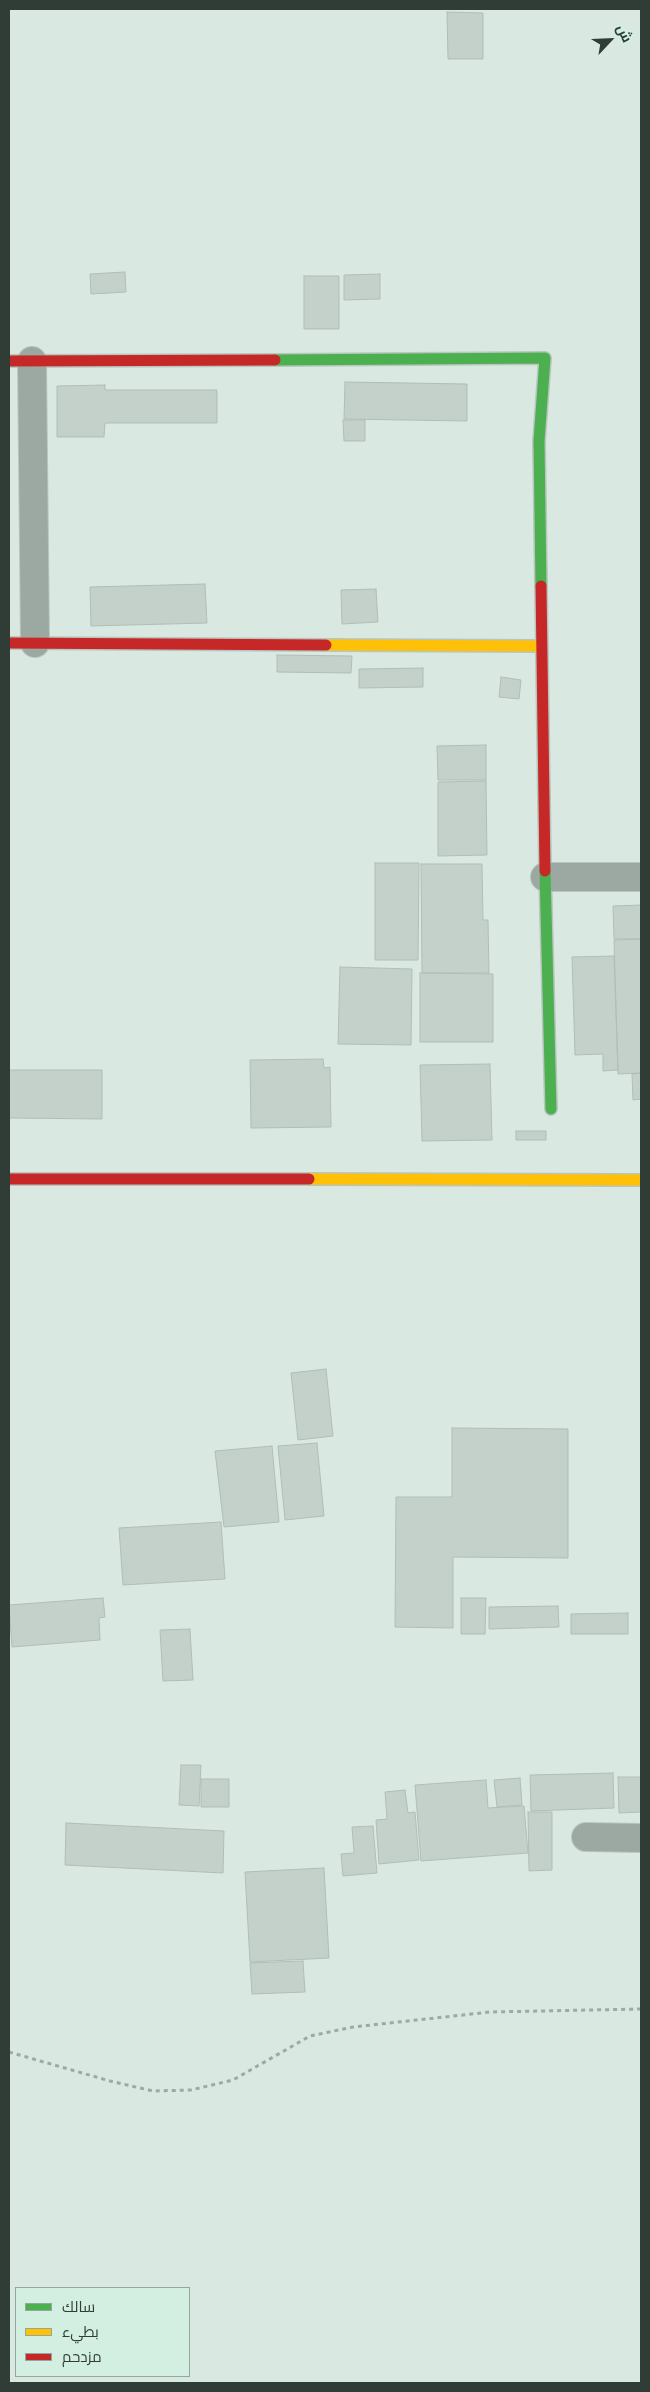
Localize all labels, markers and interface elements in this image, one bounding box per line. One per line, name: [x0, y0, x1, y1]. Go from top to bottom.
north arrow: [585, 15, 635, 65]
text: ش: [612, 21, 636, 46]
legend: [15, 2287, 190, 2377]
text: سالك: [62, 2297, 95, 2317]
text: بطيء: [62, 2322, 99, 2342]
text: مزدحم: [62, 2347, 102, 2367]

